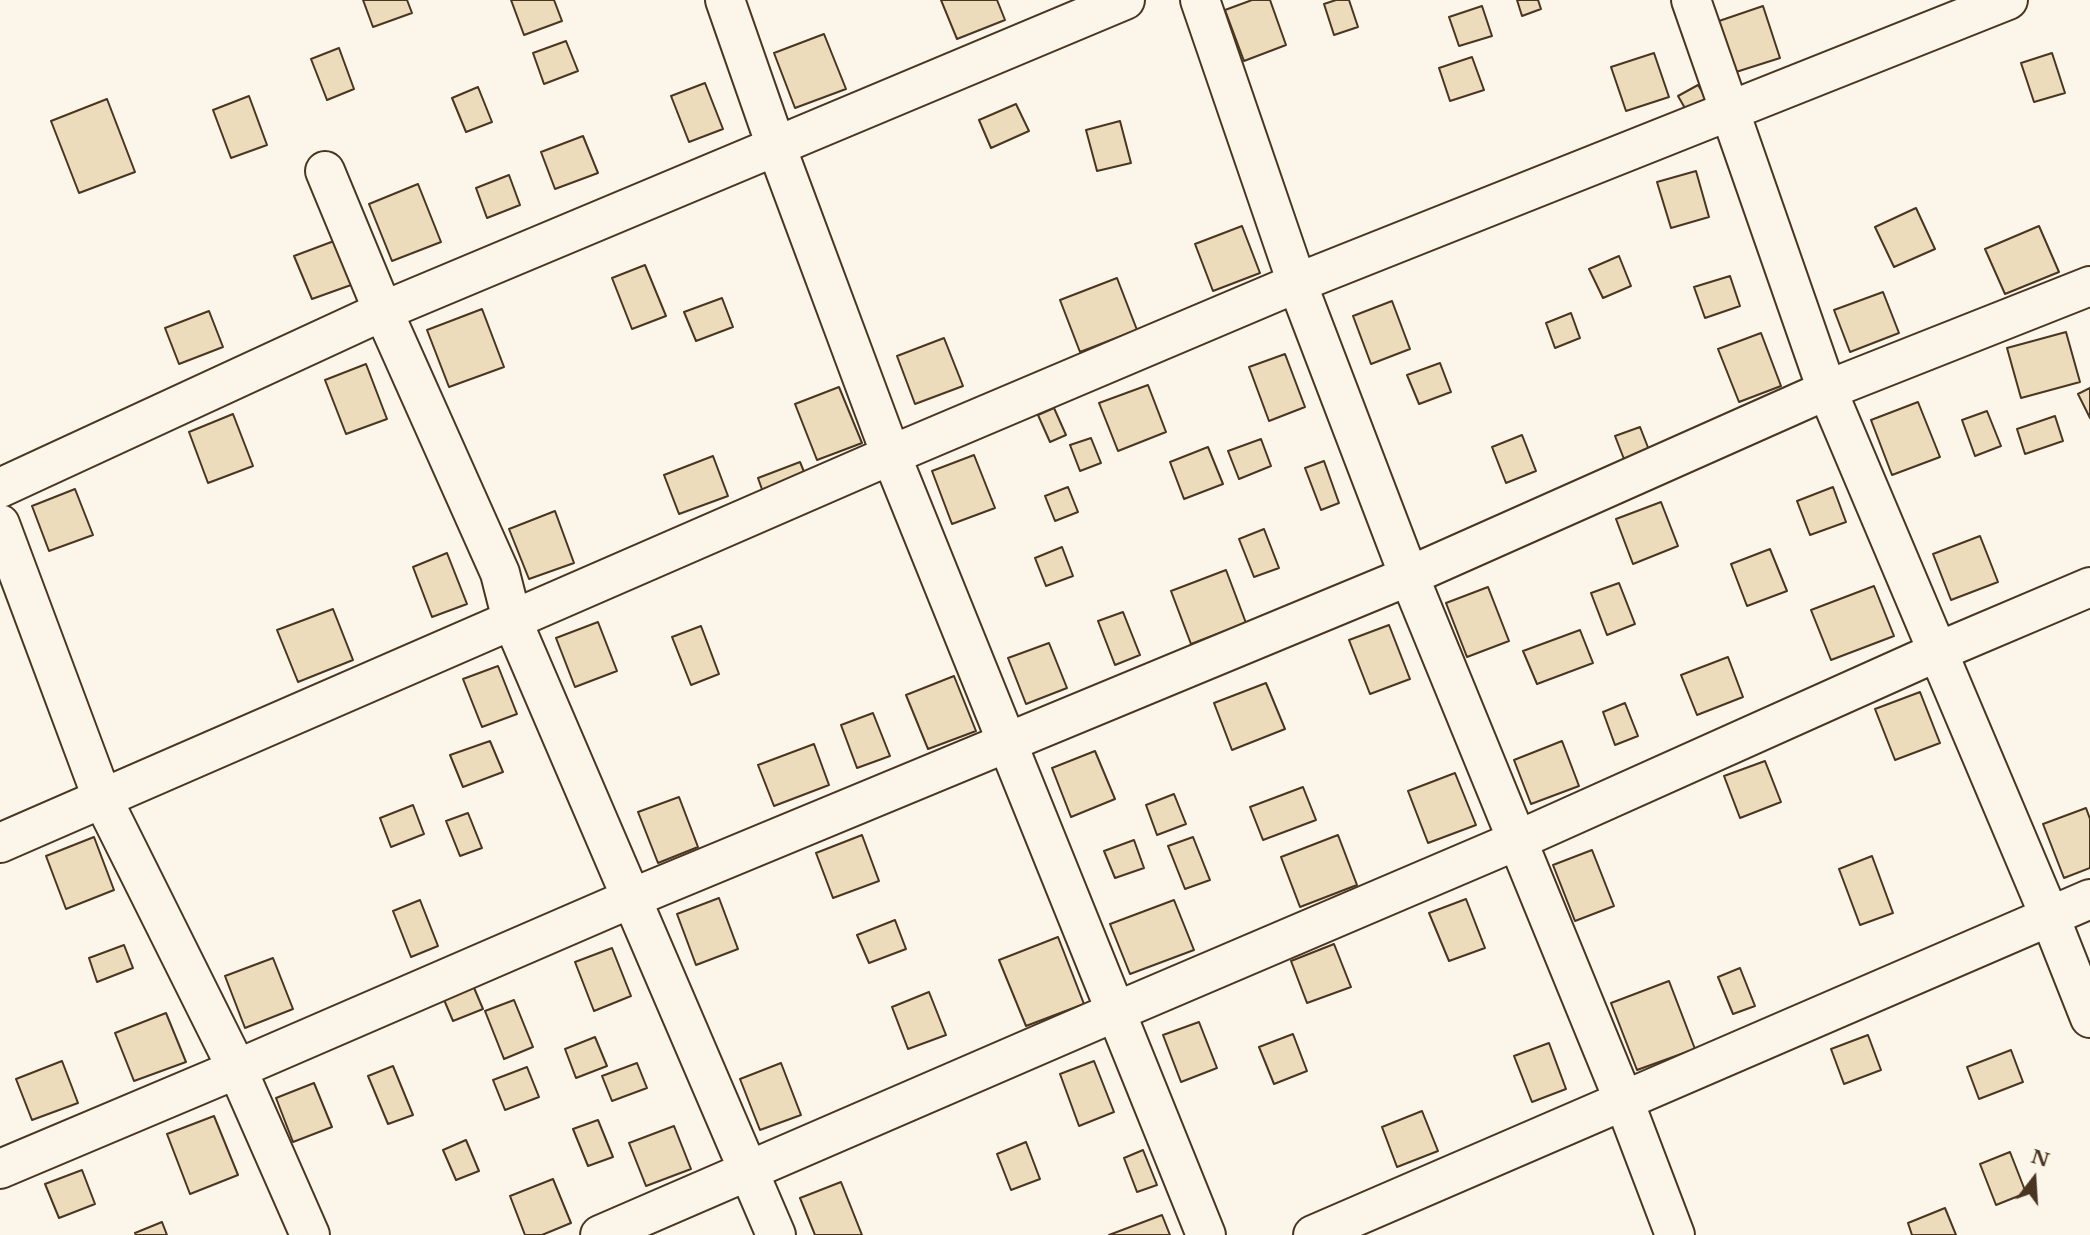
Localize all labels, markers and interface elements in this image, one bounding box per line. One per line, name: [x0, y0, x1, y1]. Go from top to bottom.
north arrow: [1999, 1144, 2069, 1214]
text: N: [2028, 1145, 2052, 1172]

